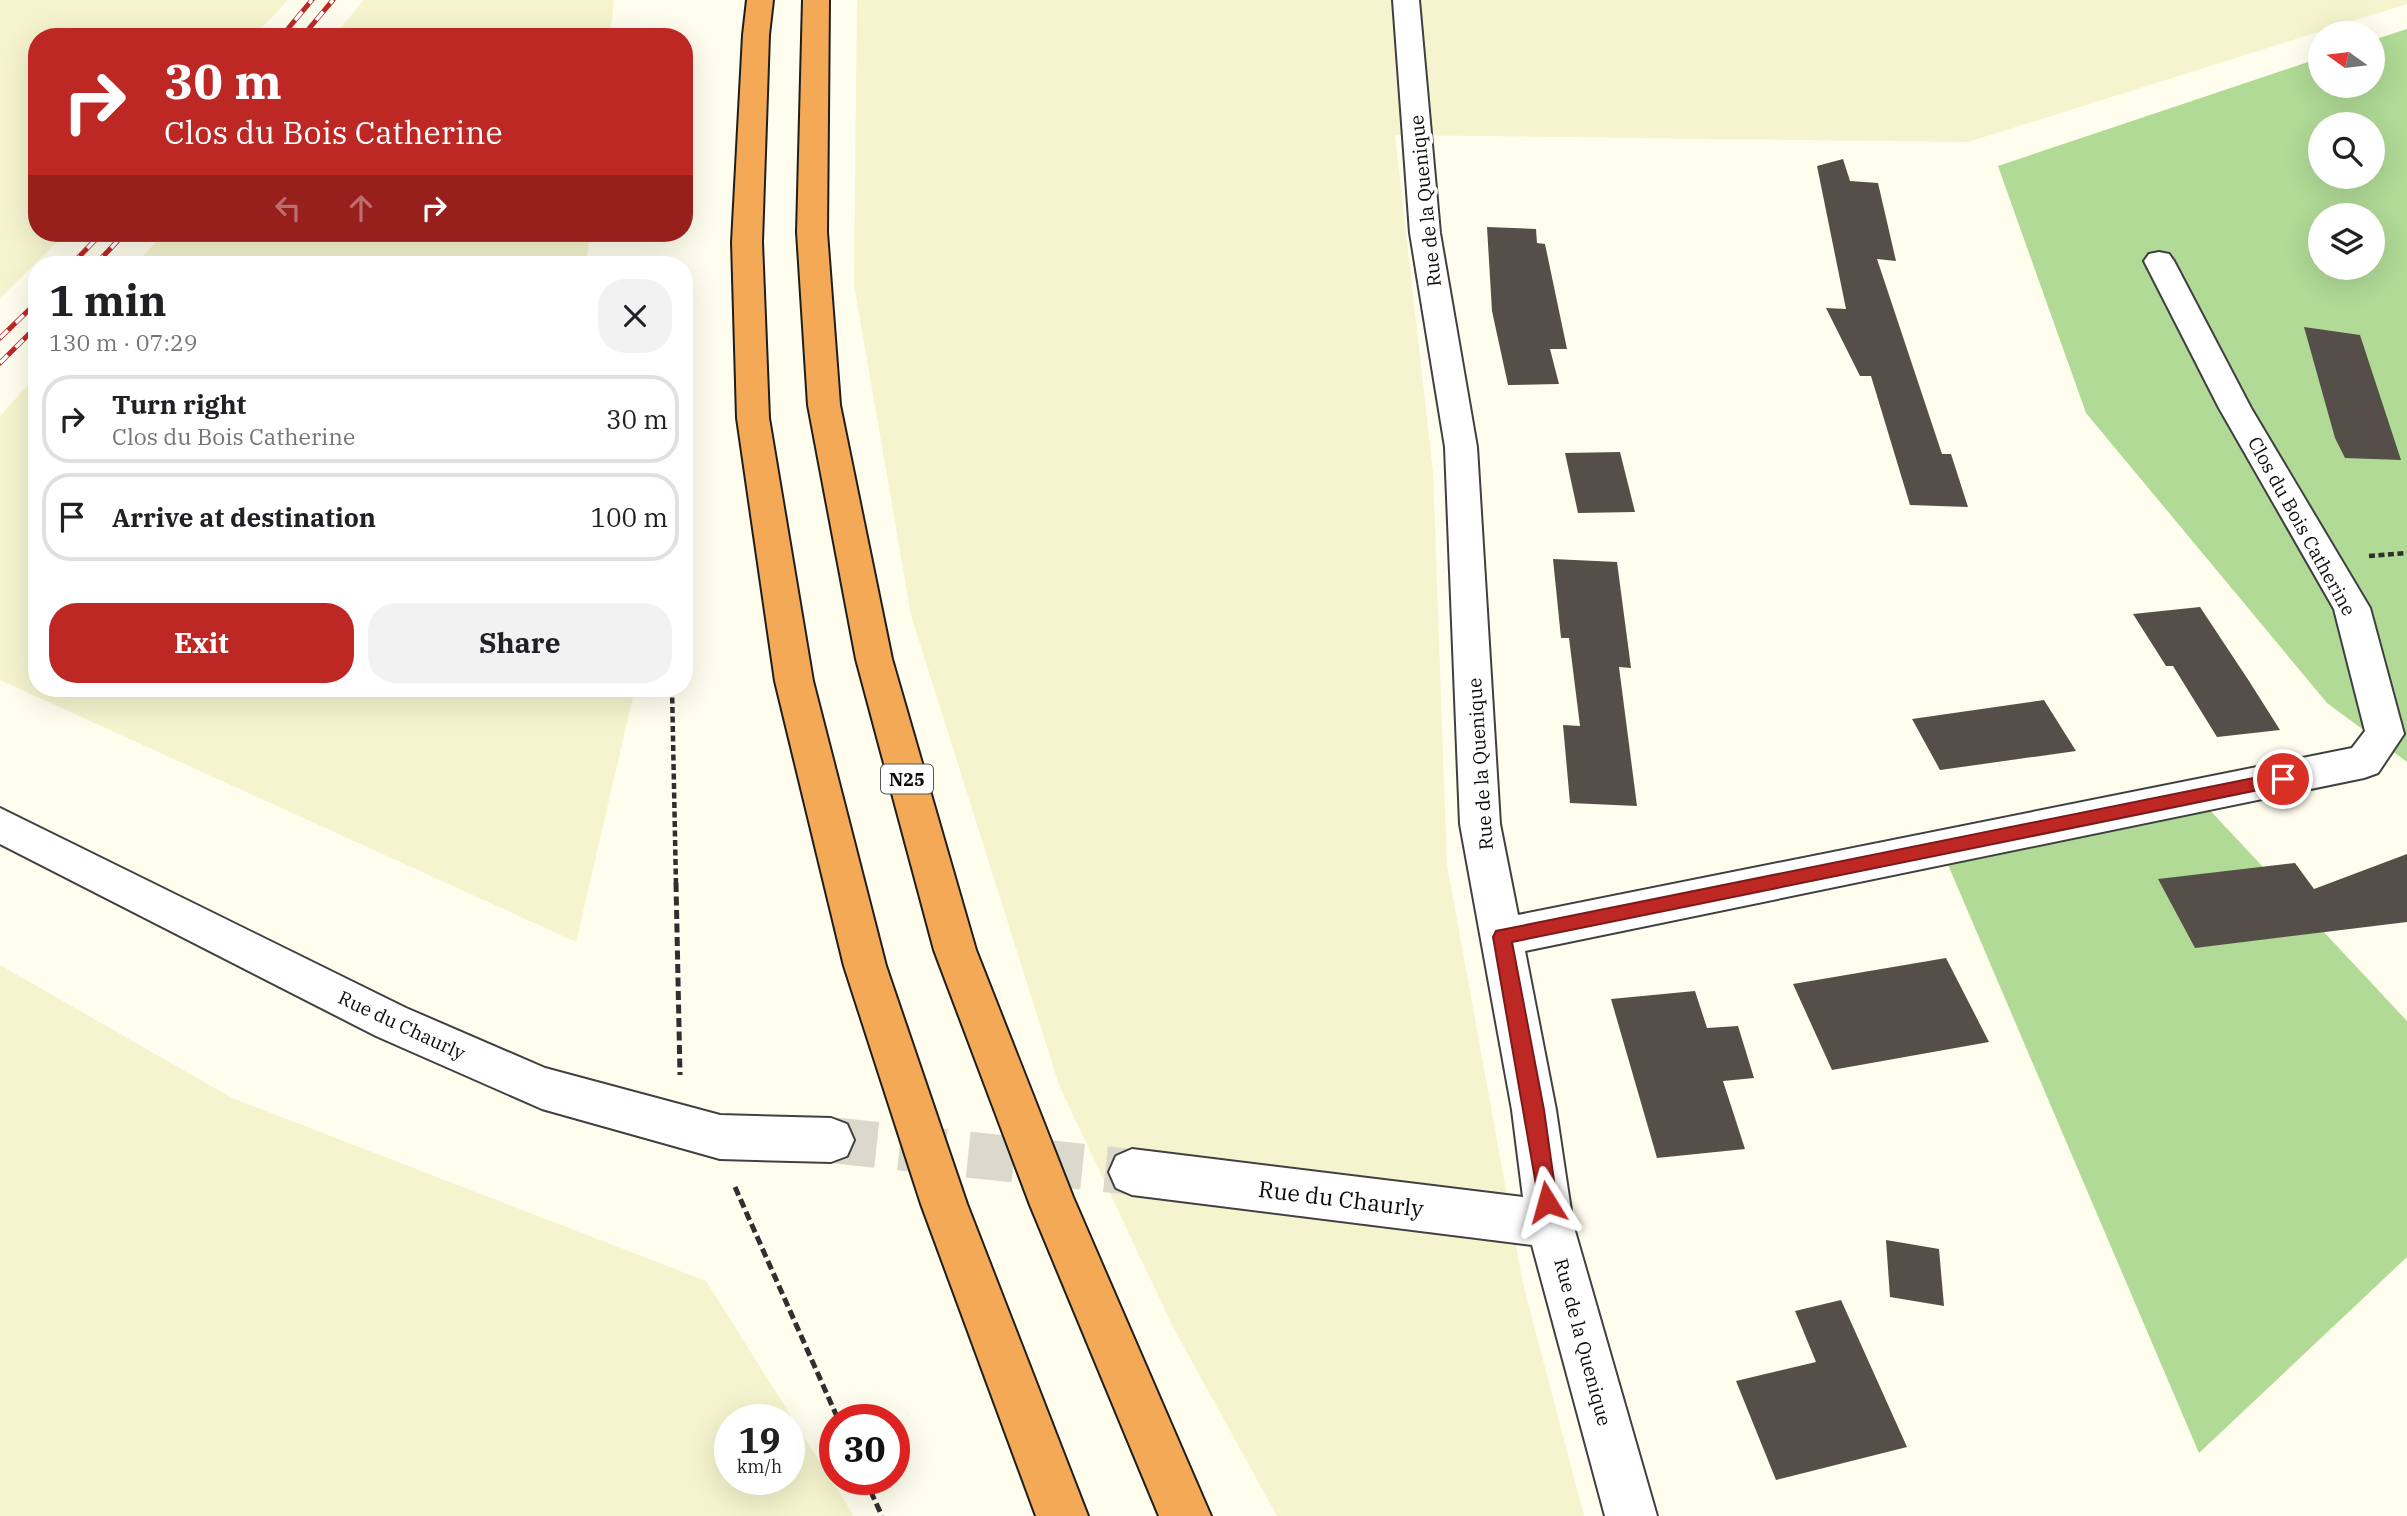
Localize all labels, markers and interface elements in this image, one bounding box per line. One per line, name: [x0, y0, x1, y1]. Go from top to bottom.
north arrow: [2308, 21, 2385, 98]
map controls: [2308, 21, 2385, 280]
text: 30 m: [164, 49, 282, 112]
icon: right: [49, 56, 140, 147]
text: Clos du Bois Catherine: [164, 111, 503, 153]
button: search: [2308, 112, 2385, 189]
street label: Rue de la Quenique: [1404, 114, 1446, 288]
icon: left: [269, 189, 307, 227]
icon: ahead: [342, 189, 380, 227]
icon: right: [415, 189, 453, 227]
button: layers: [2308, 203, 2385, 280]
text: 1 min: [49, 273, 167, 328]
button: close: [598, 279, 672, 353]
text: 130 m · 07:29: [49, 327, 198, 357]
text: Turn right: [112, 387, 246, 421]
icon: right: [53, 400, 91, 438]
text: 30 m: [606, 402, 668, 436]
text: Clos du Bois Catherine: [112, 421, 355, 451]
street label: Clos du Bois Catherine: [2243, 432, 2361, 620]
icon: arrive: [53, 498, 91, 536]
text: Arrive at destination: [112, 500, 376, 534]
text: 100 m: [590, 500, 668, 534]
button: Exit: [49, 603, 354, 683]
button: Share: [368, 603, 672, 683]
street label: Rue de la Quenique: [1462, 677, 1498, 851]
pin: [2253, 749, 2313, 809]
icon: arrive: [2264, 760, 2302, 798]
road number: N25: [881, 764, 933, 794]
street label: Rue du Chaurly: [335, 985, 470, 1065]
position arrow: [1510, 1165, 1584, 1239]
street label: Rue du Chaurly: [1257, 1173, 1426, 1223]
street label: Rue de la Quenique: [1549, 1256, 1617, 1428]
speed limit sign: 30: [819, 1404, 910, 1495]
text: 19: [738, 1417, 781, 1463]
text: km/h: [737, 1455, 782, 1478]

